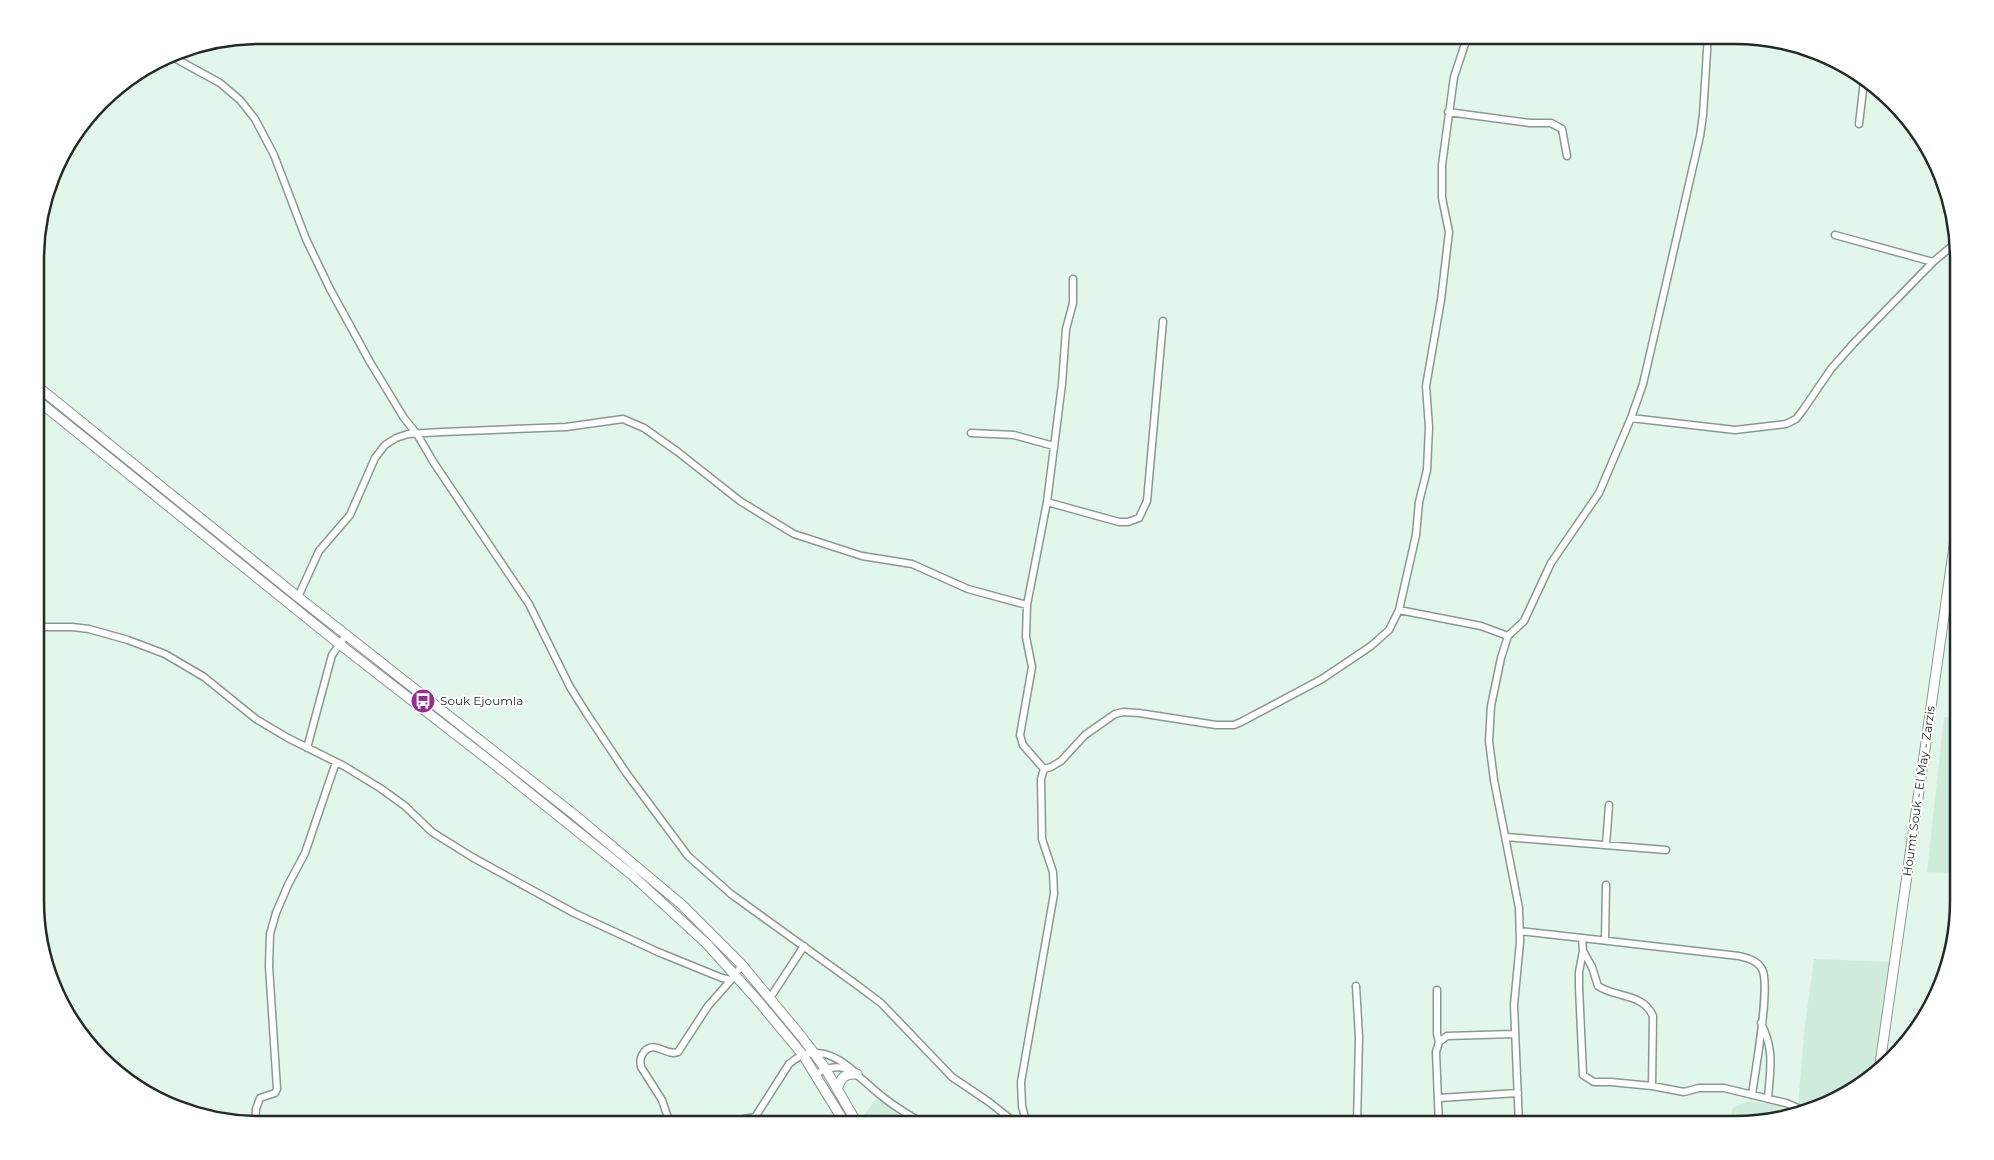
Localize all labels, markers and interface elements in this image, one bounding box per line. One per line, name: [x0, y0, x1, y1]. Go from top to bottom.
bus stop icon: Souk Ejoumla: [410, 688, 436, 714]
place label: Souk Ejoumla: [440, 693, 523, 708]
street label: Houmt Souk - El May - Zarzis: [1899, 705, 1938, 877]

